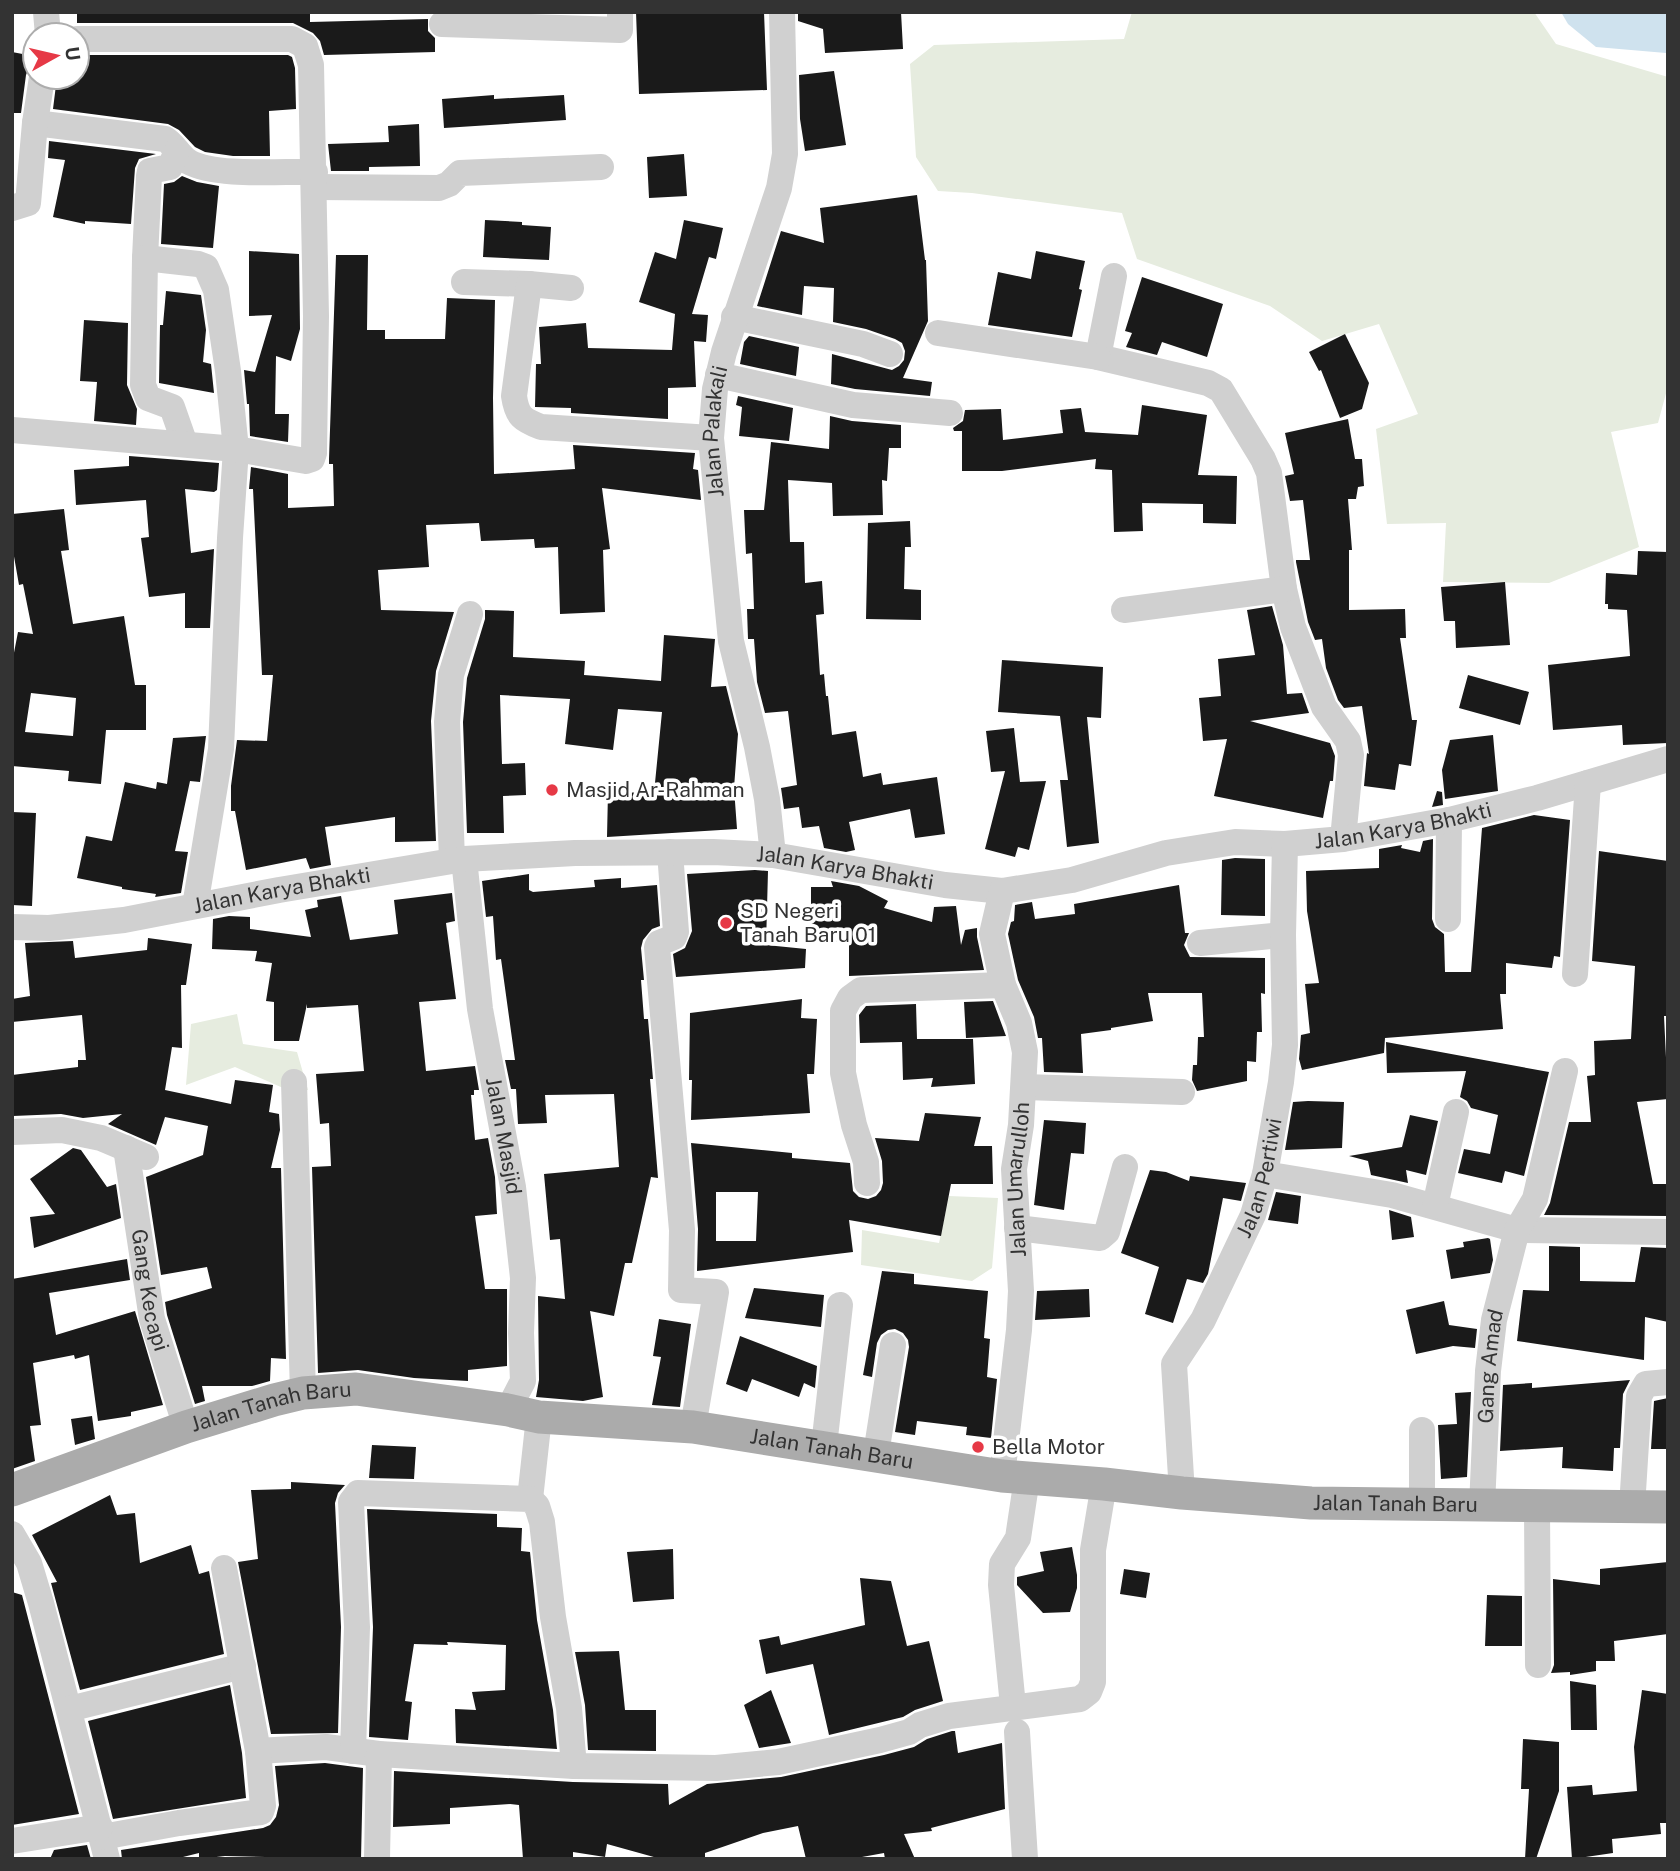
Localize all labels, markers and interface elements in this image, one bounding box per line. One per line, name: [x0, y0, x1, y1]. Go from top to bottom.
north arrow: [21, 21, 91, 91]
text: U: [61, 45, 85, 62]
street label: Jalan Palakali: [698, 363, 732, 498]
place label: Masjid Ar-Rahman: [566, 777, 745, 802]
marker: Masjid Ar-Rahman: [544, 782, 560, 798]
street label: Jalan Karya Bhakti: [1313, 797, 1494, 853]
street label: Jalan Karya Bhakti: [755, 841, 935, 895]
street label: Jalan Karya Bhakti: [191, 862, 372, 918]
place label: SD Negeri Tanah Baru 01: [740, 898, 876, 947]
marker: SD Negeri Tanah Baru 01: [718, 915, 734, 931]
street label: Jalan Masjid: [481, 1075, 527, 1196]
street label: Jalan Umarulloh: [1001, 1101, 1034, 1258]
street label: Jalan Pertiwi: [1231, 1116, 1287, 1242]
street label: Gang Kecapi: [126, 1227, 174, 1354]
street label: Gang Amad: [1473, 1306, 1508, 1424]
street label: Jalan Tanah Baru: [187, 1376, 352, 1437]
street label: Jalan Tanah Baru: [748, 1423, 915, 1474]
place label: Bella Motor: [992, 1434, 1105, 1459]
marker: Bella Motor: [970, 1439, 986, 1455]
street label: Jalan Tanah Baru: [1313, 1490, 1478, 1517]

